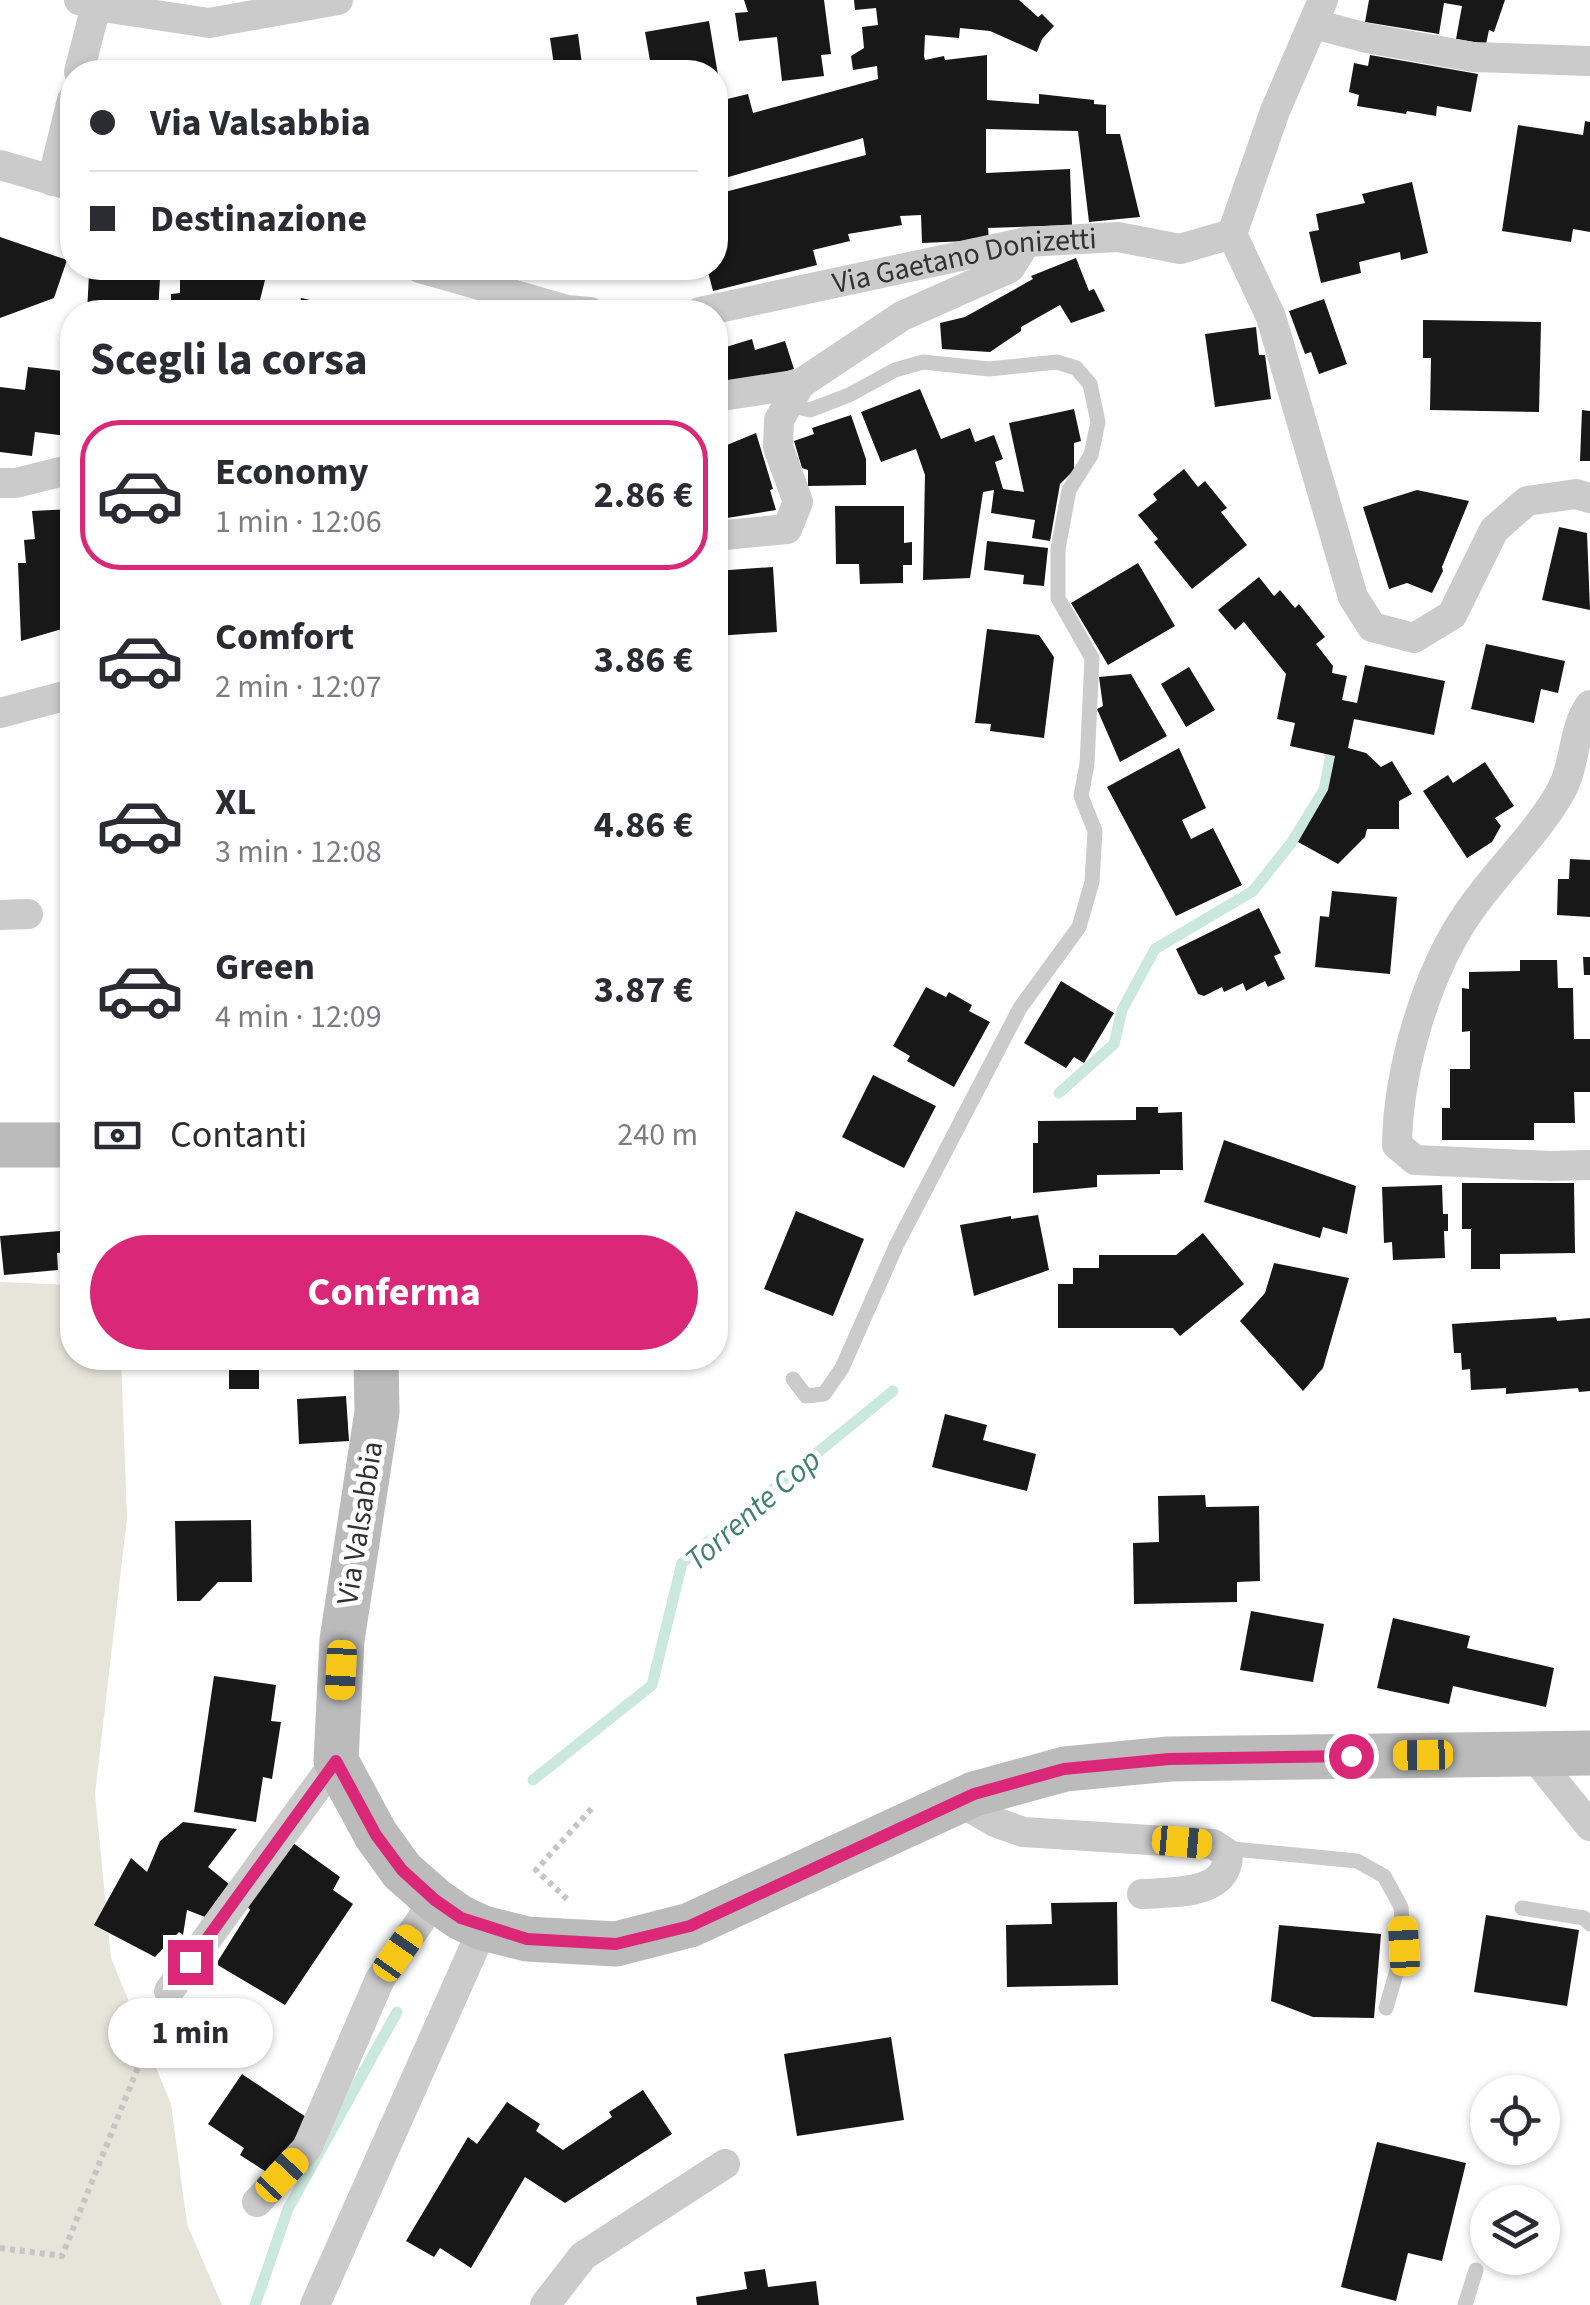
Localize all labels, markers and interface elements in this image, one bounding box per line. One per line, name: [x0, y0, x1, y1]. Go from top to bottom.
text: Via Valsabbia: [150, 96, 371, 150]
text: Destinazione: [150, 192, 367, 246]
street label: Via Gaetano Donizetti: [828, 217, 1098, 304]
text: Scegli la corsa: [90, 328, 368, 392]
text: Economy: [215, 445, 368, 499]
icon: car: [95, 450, 185, 540]
text: 2.86 €: [594, 468, 693, 522]
text: 1 min · 12:06: [215, 499, 382, 545]
text: Comfort: [215, 610, 354, 664]
icon: car: [95, 615, 185, 705]
text: 3.86 €: [594, 633, 693, 687]
text: 2 min · 12:07: [215, 664, 382, 710]
text: XL: [215, 775, 256, 829]
icon: car: [95, 780, 185, 870]
text: 4.86 €: [594, 798, 693, 852]
text: 3 min · 12:08: [215, 829, 382, 875]
text: Green: [215, 940, 315, 994]
icon: car: [95, 945, 185, 1035]
text: 3.87 €: [594, 963, 693, 1017]
text: 4 min · 12:09: [215, 994, 382, 1040]
icon: cash: [90, 1108, 145, 1163]
text: Contanti: [170, 1108, 307, 1162]
text: 240 m: [617, 1112, 698, 1158]
button: Conferma: [90, 1235, 698, 1350]
street label: Via Valsabbia: [326, 1438, 394, 1608]
water label: Torrente Cop: [675, 1438, 831, 1582]
car: [324, 1639, 358, 1701]
route start: [1329, 1734, 1374, 1779]
car: [1393, 1739, 1453, 1771]
car: [1151, 1824, 1213, 1860]
car: [1387, 1915, 1421, 1977]
car: [369, 1920, 427, 1986]
route end: [168, 1940, 213, 1985]
callout: 1 min: [108, 1997, 272, 2067]
text: 1 min: [152, 2010, 229, 2056]
map controls: [1470, 2075, 1560, 2275]
button: locate: [1470, 2075, 1560, 2165]
car: [251, 2143, 313, 2207]
button: layers: [1470, 2185, 1560, 2275]

